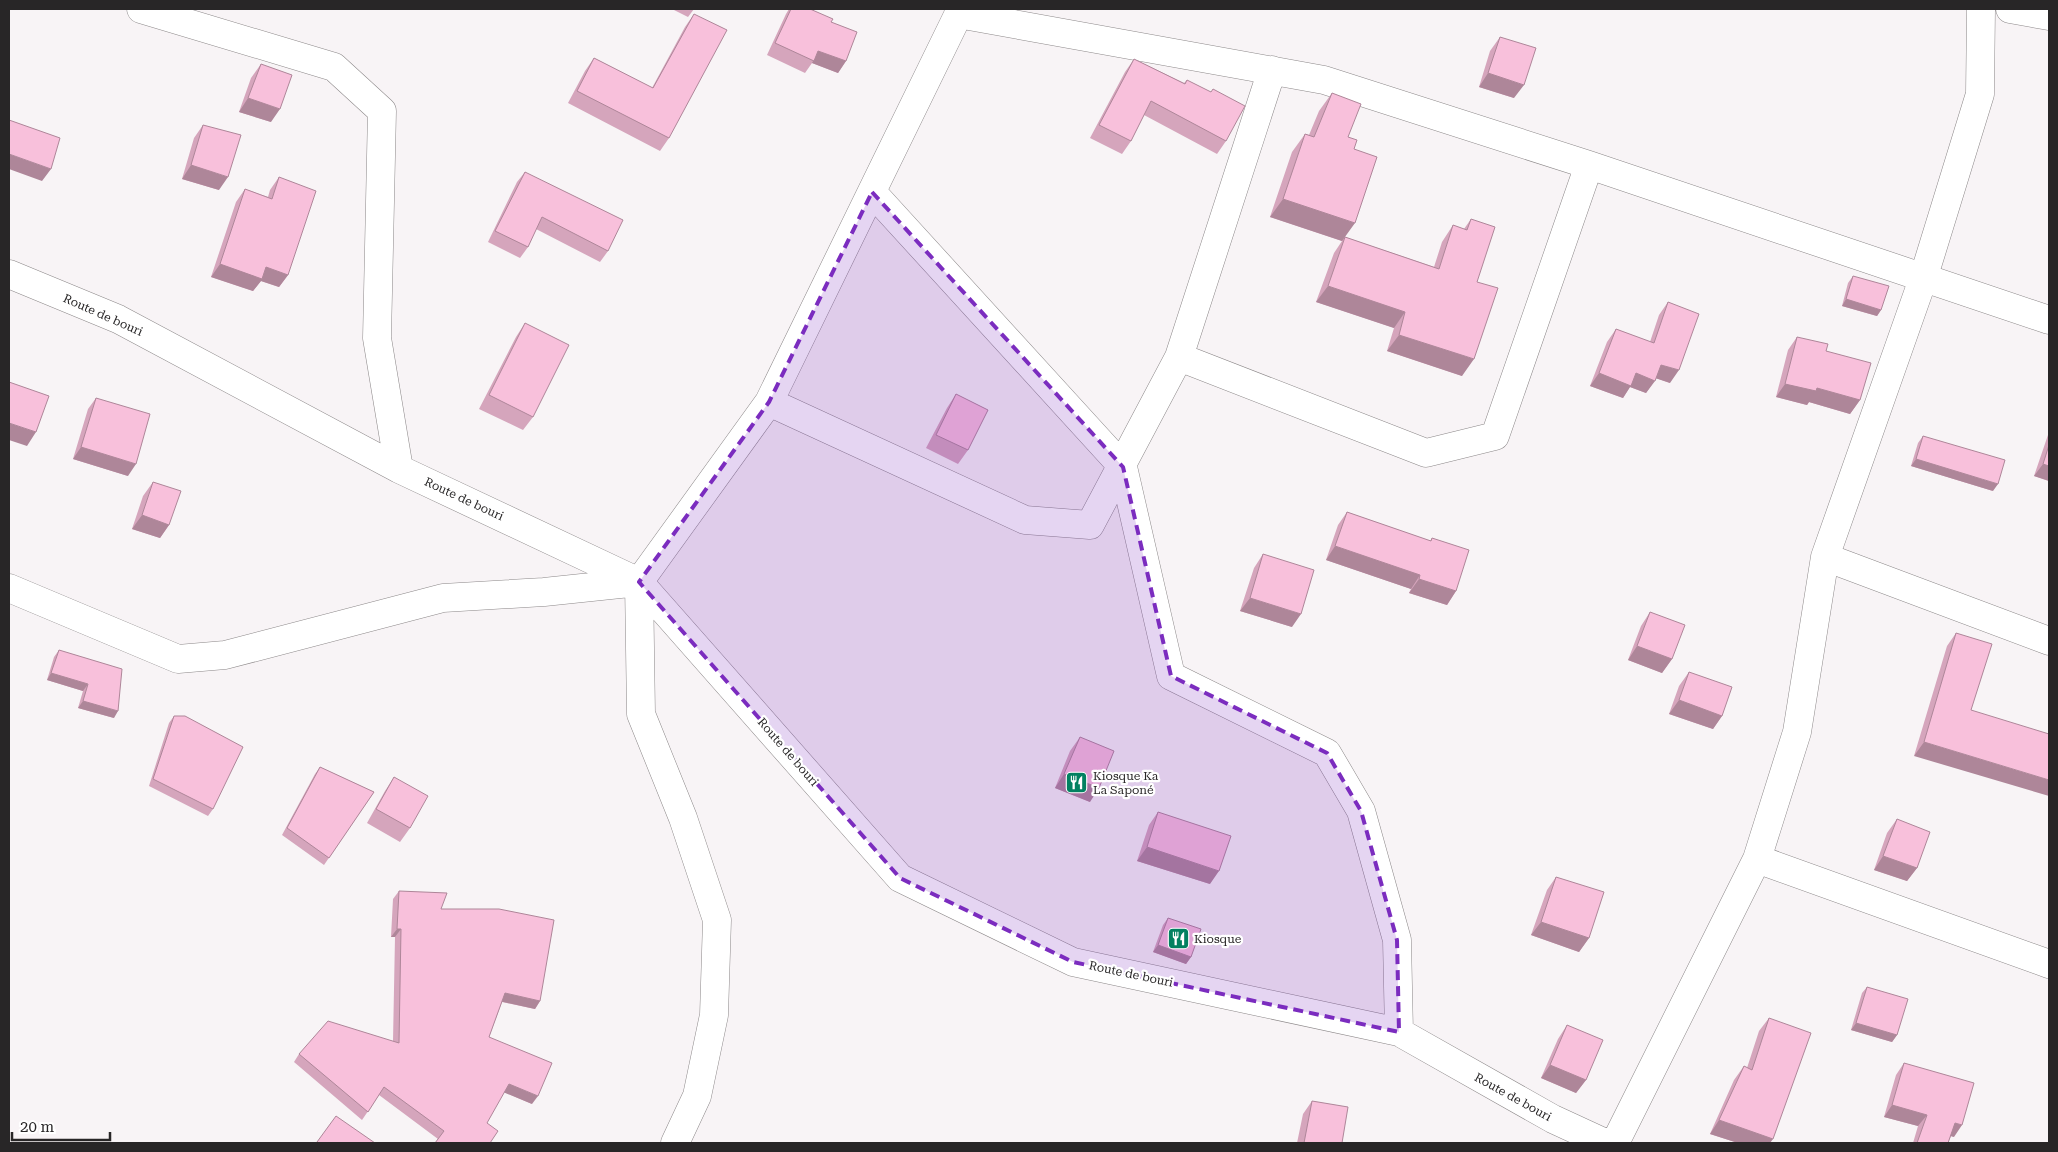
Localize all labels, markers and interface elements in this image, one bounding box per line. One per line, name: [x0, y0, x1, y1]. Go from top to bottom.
street label: Route de bouri: [61, 291, 145, 339]
street label: Route de bouri: [422, 475, 506, 524]
street label: Route de bouri: [755, 715, 821, 789]
place label: Kiosque Ka La Saponé: [1093, 769, 1159, 797]
restaurant icon: Kiosque Ka La Saponé: [1065, 771, 1089, 795]
restaurant icon: Kiosque: [1166, 927, 1190, 951]
place label: Kiosque: [1194, 932, 1242, 946]
street label: Route de bouri: [1088, 958, 1175, 990]
street label: Route de bouri: [1472, 1070, 1554, 1124]
scale bar: [12, 1110, 110, 1142]
text: 20 m: [20, 1118, 55, 1136]

